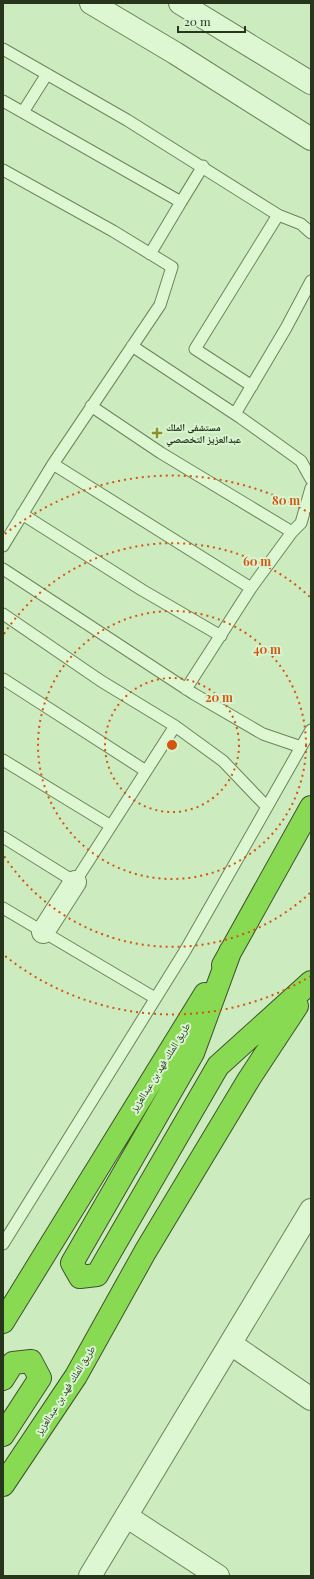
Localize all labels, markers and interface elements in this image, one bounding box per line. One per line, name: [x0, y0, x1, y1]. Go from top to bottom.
scale bar: [178, 8, 245, 34]
text: 20 m: [184, 13, 211, 29]
place label: مستشفى الملك عبدالعزيز التخصصي: [166, 420, 241, 447]
marker: مستشفى الملك عبدالعزيز التخصصي: [151, 427, 163, 439]
text: 80 m: [272, 492, 300, 508]
text: 60 m: [243, 553, 271, 569]
text: 40 m: [253, 641, 281, 657]
text: 20 m: [205, 689, 233, 705]
centre of rings: [165, 738, 179, 752]
street label: طريق الملك فهد بن عبدالعزيز: [126, 1019, 193, 1115]
street label: طريق الملك فهد بن عبدالعزيز: [31, 1342, 98, 1438]

